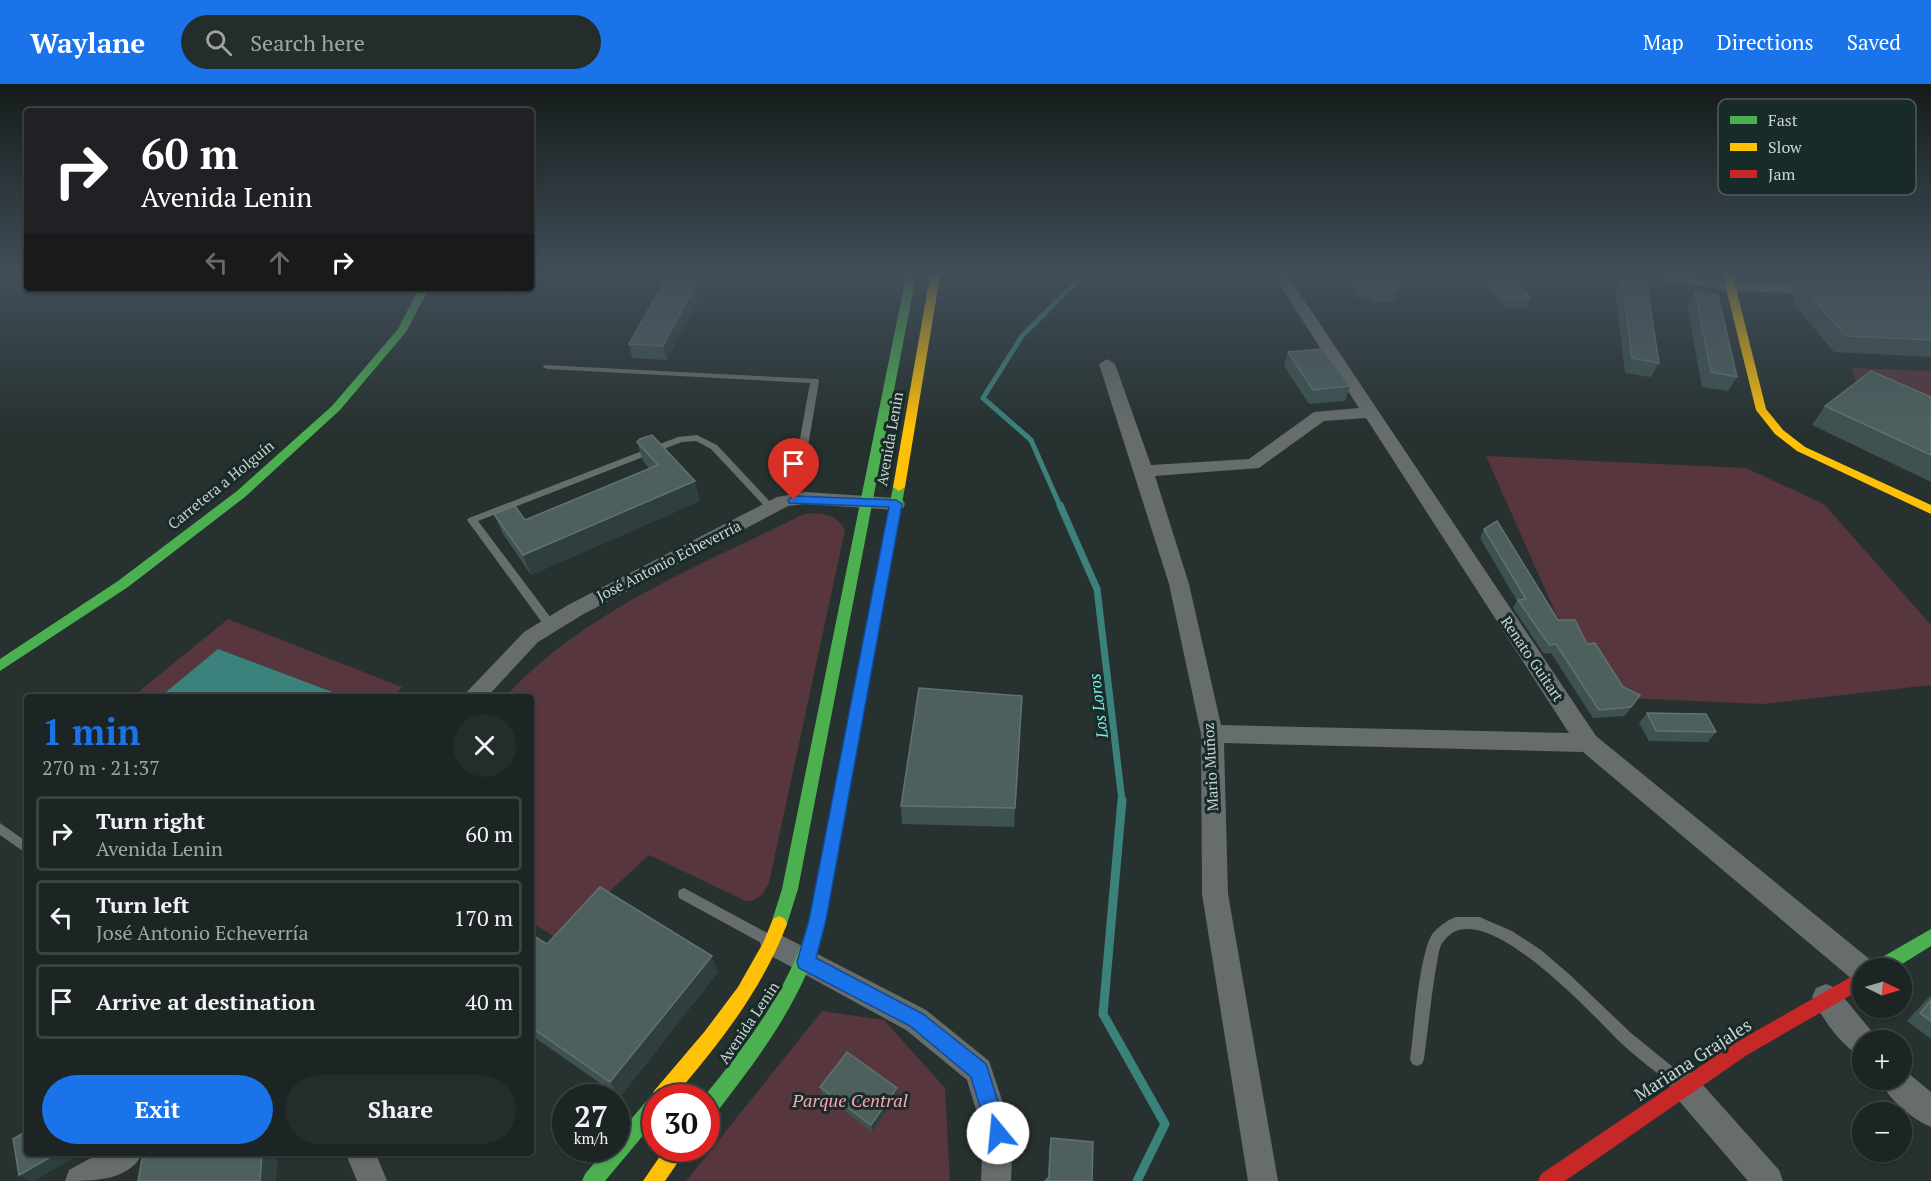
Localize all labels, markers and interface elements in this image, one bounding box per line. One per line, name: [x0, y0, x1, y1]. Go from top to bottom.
search box: [181, 15, 601, 69]
text: Waylane: [30, 24, 145, 61]
icon: search: [202, 26, 235, 59]
text: Search here: [250, 28, 365, 57]
text: Map: [1643, 28, 1684, 56]
text: Directions: [1717, 28, 1814, 56]
text: Saved: [1847, 28, 1901, 56]
legend: [1718, 99, 1916, 195]
text: Fast: [1768, 109, 1798, 131]
text: 60 m: [141, 125, 239, 181]
icon: right: [42, 132, 120, 210]
text: Slow: [1768, 136, 1802, 158]
text: Jam: [1768, 163, 1796, 185]
text: Avenida Lenin: [141, 179, 312, 215]
icon: left: [200, 246, 233, 279]
icon: ahead: [263, 246, 296, 279]
icon: right: [326, 246, 359, 279]
street label: Avenida Lenin: [871, 390, 907, 487]
street label: Carretera a Holguín: [163, 435, 278, 533]
pin: [768, 438, 819, 500]
icon: arrive: [777, 447, 810, 480]
street label: José Antonio Echeverría: [593, 515, 745, 605]
street label: Renato Guitart: [1497, 612, 1569, 705]
water label: Los Loros: [1083, 672, 1113, 741]
text: 1 min: [42, 708, 140, 755]
button: close: [453, 714, 516, 777]
street label: Mario Muñoz: [1198, 722, 1222, 812]
text: 270 m · 21:37: [42, 754, 160, 781]
text: Turn right: [96, 806, 205, 835]
icon: right: [45, 817, 78, 850]
text: 60 m: [465, 819, 513, 848]
text: Avenida Lenin: [96, 835, 223, 862]
text: Turn left: [96, 890, 189, 919]
icon: left: [45, 901, 78, 934]
text: 170 m: [453, 903, 513, 932]
text: José Antonio Echeverría: [96, 919, 309, 946]
north arrow: [1852, 958, 1912, 1018]
map controls: [1852, 958, 1912, 1162]
street label: Avenida Lenin: [713, 977, 783, 1067]
icon: arrive: [45, 985, 78, 1018]
text: Arrive at destination: [96, 987, 315, 1016]
text: 40 m: [465, 987, 513, 1016]
street label: Mariana Grajales: [1629, 1012, 1756, 1106]
button: +: [1852, 1030, 1912, 1090]
button: Exit: [42, 1075, 273, 1144]
button: Share: [285, 1075, 516, 1144]
speed limit sign: 30: [642, 1084, 720, 1162]
park label: Parque Central: [791, 1088, 908, 1112]
text: 27: [574, 1096, 608, 1136]
position arrow: [966, 1101, 1030, 1165]
button: −: [1852, 1102, 1912, 1162]
text: km/h: [574, 1128, 608, 1148]

